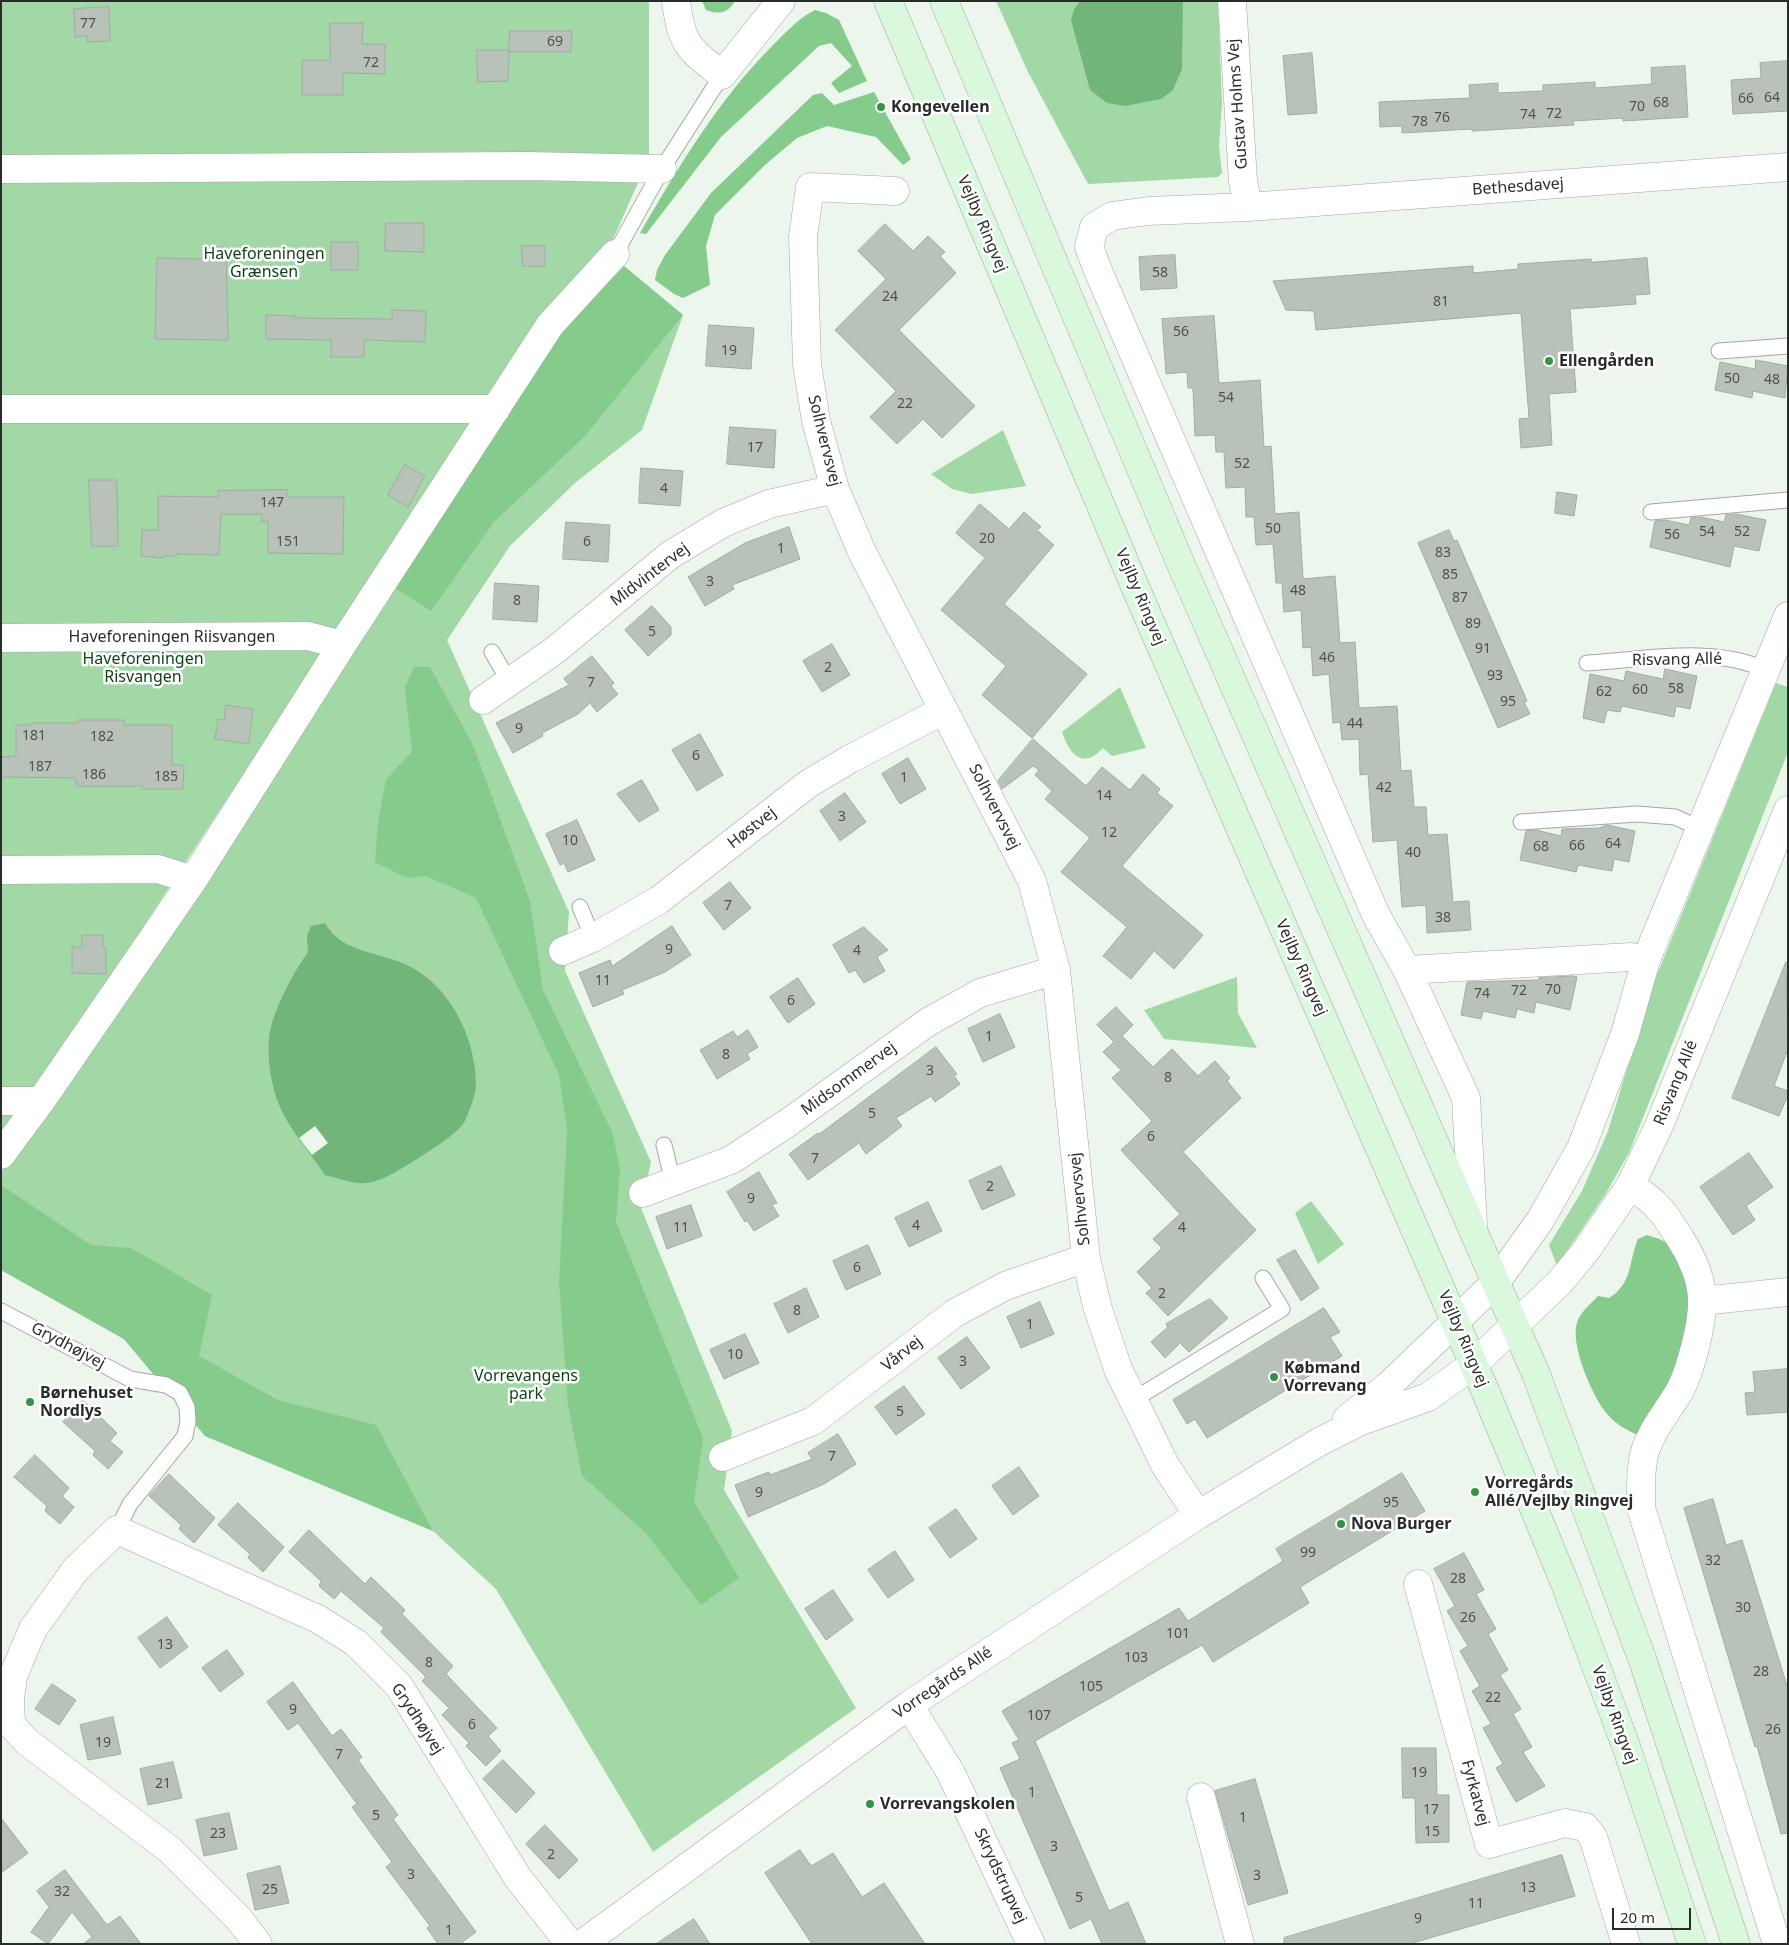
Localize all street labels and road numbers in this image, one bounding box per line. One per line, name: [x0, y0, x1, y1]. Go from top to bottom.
street label: Gustav Holms Vej: [1224, 38, 1252, 170]
street label: Vejlby Ringvej: [953, 173, 1011, 275]
street label: Bethesdavej: [1472, 174, 1564, 200]
street label: Solhvervsvej: [803, 393, 845, 489]
street label: Midvintervej: [607, 539, 693, 611]
street label: Vejlby Ringvej: [1111, 546, 1169, 648]
street label: Haveforeningen Riisvangen: [69, 627, 275, 647]
street label: Risvang Allé: [1632, 650, 1722, 670]
street label: Solhvervsvej: [964, 761, 1024, 853]
street label: Høstvej: [724, 803, 780, 853]
street label: Vejlby Ringvej: [1271, 917, 1331, 1019]
street label: Midsommervej: [798, 1038, 900, 1120]
street label: Risvang Allé: [1650, 1038, 1702, 1128]
street label: Solhvervsvej: [1066, 1152, 1094, 1246]
street label: Vejlby Ringvej: [1434, 1288, 1492, 1390]
street label: Grydhøjvej: [28, 1318, 108, 1374]
street label: Vårvej: [878, 1332, 926, 1376]
street label: Vorregårds Allé: [890, 1643, 996, 1723]
street label: Vejlby Ringvej: [1587, 1663, 1641, 1767]
street label: Grydhøjvej: [387, 1680, 447, 1758]
street label: Fyrkatvej: [1457, 1758, 1493, 1828]
street label: Skrydstrupvej: [970, 1825, 1030, 1927]

